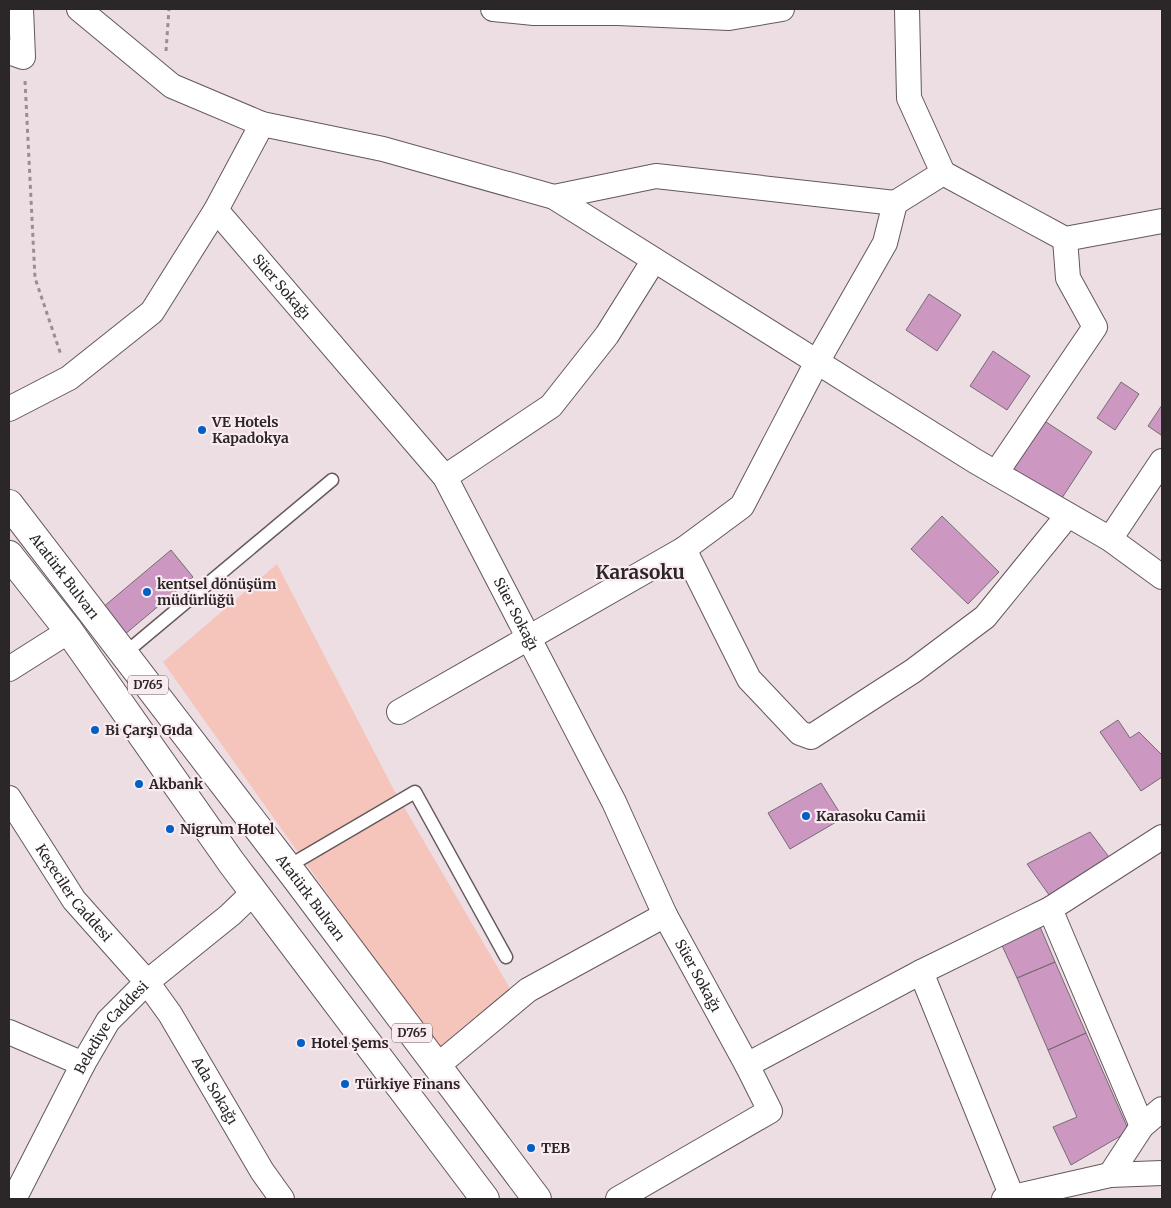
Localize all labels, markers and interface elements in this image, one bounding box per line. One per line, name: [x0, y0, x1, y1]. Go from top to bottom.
street label: Süer Sokağı: [249, 250, 315, 323]
place label: VE Hotels Kapadokya: [211, 413, 289, 447]
marker: VE Hotels Kapadokya: [196, 424, 208, 436]
street label: Atatürk Bulvarı: [25, 529, 103, 623]
district label: Karasoku: [595, 560, 685, 584]
street label: Süer Sokağı: [490, 574, 543, 654]
place label: kentsel dönüşüm müdürlüğü: [157, 575, 276, 609]
marker: kentsel dönüşüm müdürlüğü: [141, 586, 153, 598]
road number: D765: [128, 676, 168, 694]
place label: Bi Çarşı Gıda: [105, 721, 193, 739]
marker: Bi Çarşı Gıda: [89, 724, 101, 736]
place label: Akbank: [148, 775, 204, 793]
marker: Akbank: [133, 778, 145, 790]
place label: Karasoku Camii: [816, 807, 926, 825]
marker: Karasoku Camii: [800, 810, 812, 822]
place label: Nigrum Hotel: [180, 820, 275, 838]
marker: Nigrum Hotel: [164, 823, 176, 835]
street label: Keçeciler Caddesi: [32, 841, 116, 946]
street label: Atatürk Bulvarı: [272, 850, 349, 945]
street label: Süer Sokağı: [671, 936, 725, 1015]
street label: Belediye Caddesi: [70, 977, 152, 1077]
road number: D765: [392, 1024, 432, 1042]
place label: Hotel Şems: [311, 1034, 389, 1052]
marker: Hotel Şems: [295, 1037, 307, 1049]
street label: Ada Sokağı: [188, 1053, 242, 1128]
place label: Türkiye Finans: [355, 1075, 460, 1093]
marker: Türkiye Finans: [339, 1078, 351, 1090]
place label: TEB: [541, 1139, 570, 1157]
marker: TEB: [525, 1142, 537, 1154]

